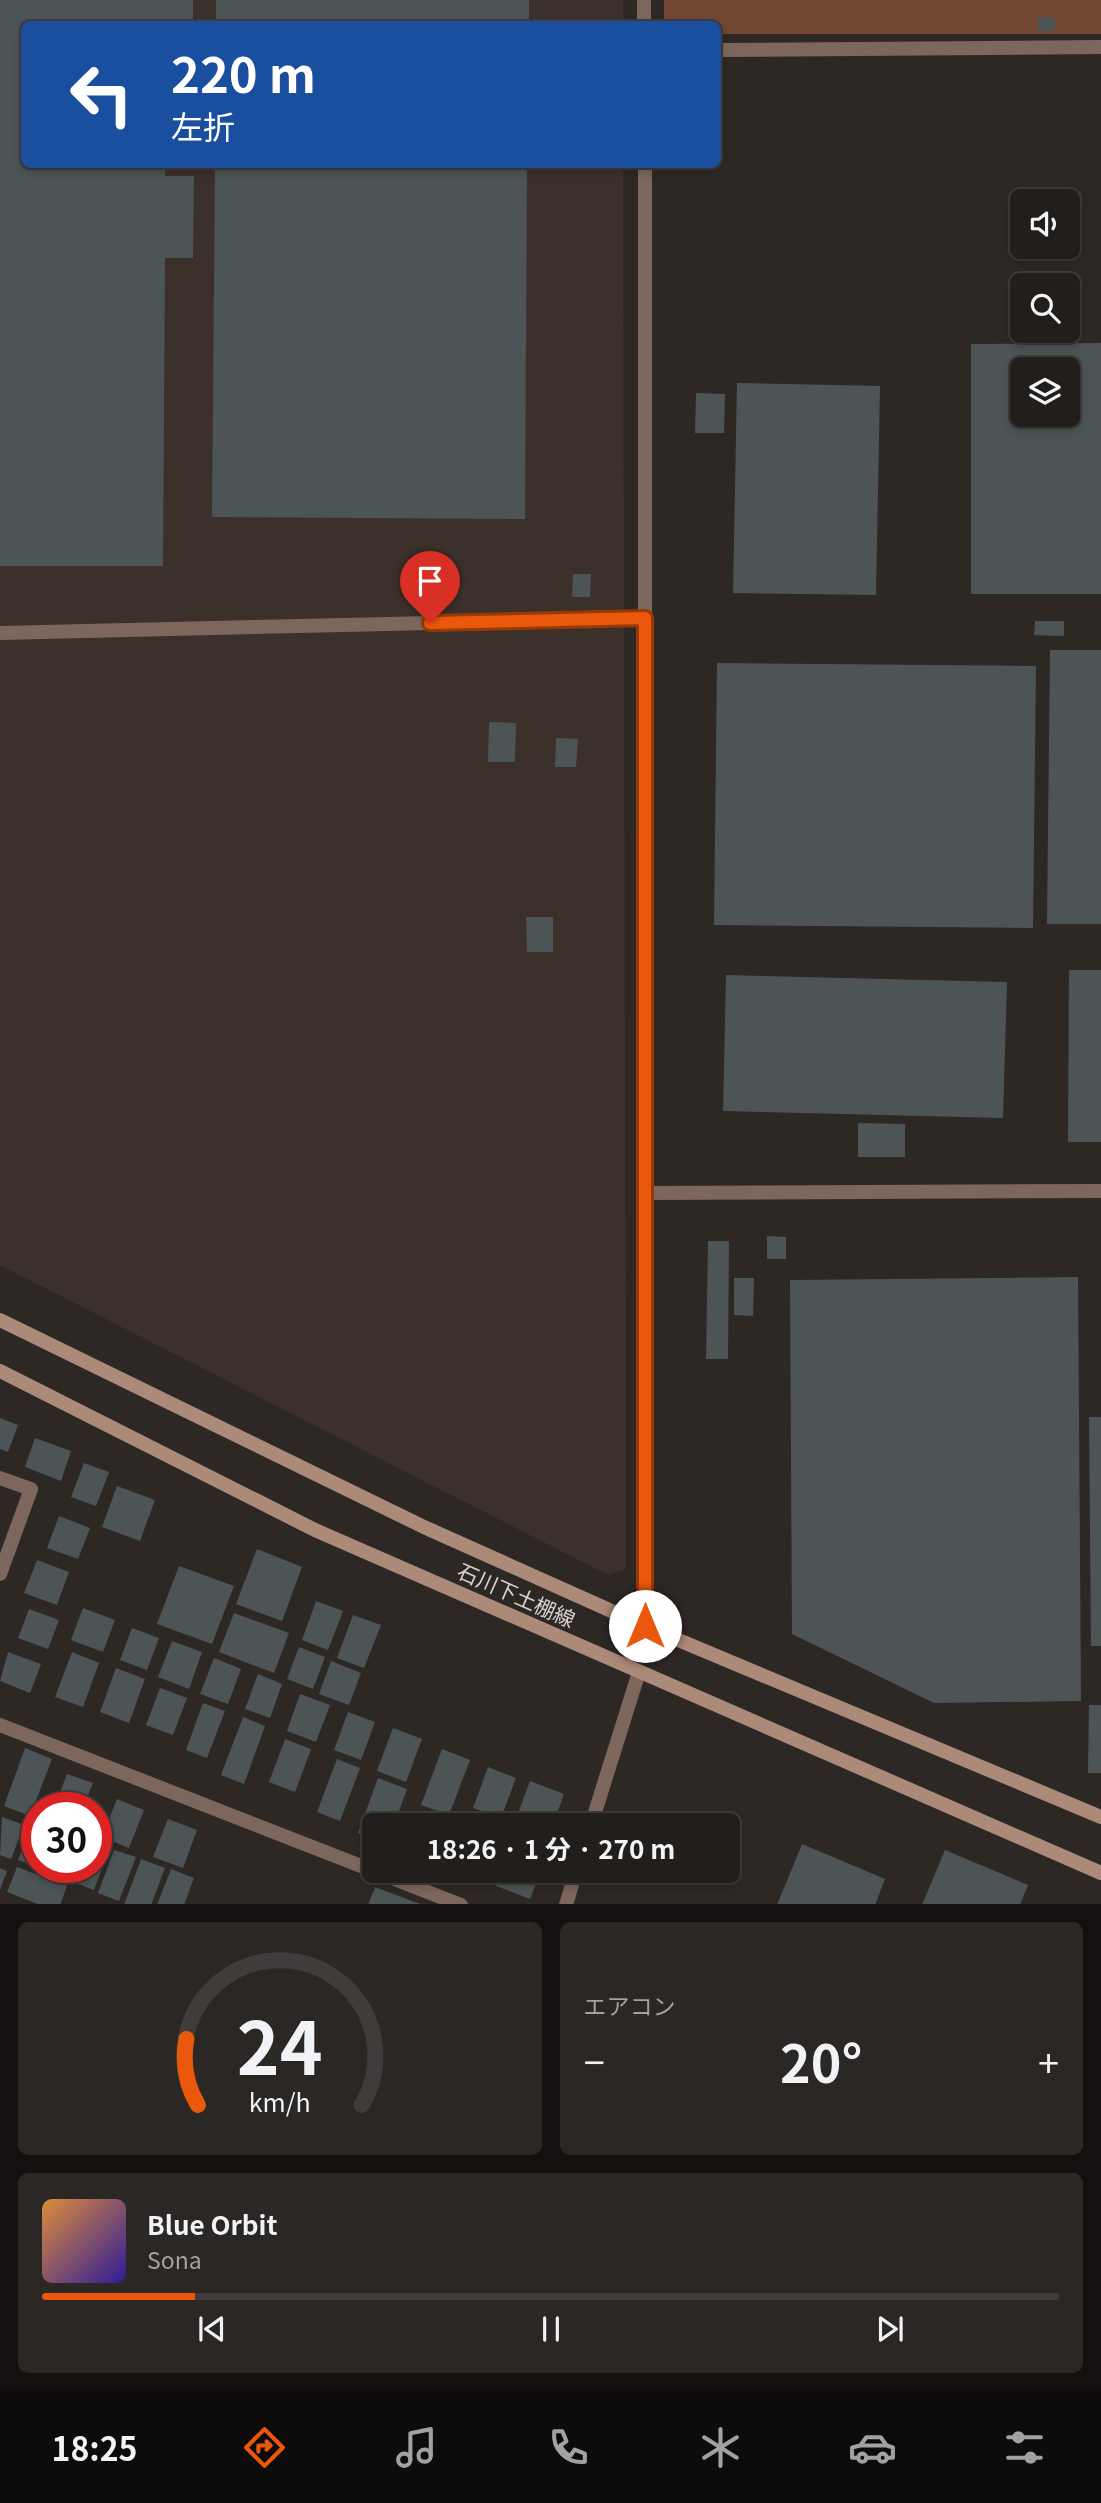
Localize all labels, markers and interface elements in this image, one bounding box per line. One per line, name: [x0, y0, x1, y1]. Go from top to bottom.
text: 220 m: [171, 36, 316, 107]
icon: left: [56, 49, 147, 140]
text: 左折: [171, 102, 235, 148]
map controls: [1010, 189, 1080, 427]
button: sound: [1010, 189, 1080, 259]
button: search: [1010, 273, 1080, 343]
button: layers: [1010, 357, 1080, 427]
pin: [400, 551, 460, 623]
icon: arrive: [411, 562, 449, 600]
street label: 石川下土棚線: [453, 1555, 580, 1634]
position arrow: [608, 1589, 682, 1663]
speed limit sign: 30: [21, 1792, 112, 1883]
text: 18:26 · 1 分 · 270 m: [427, 1829, 675, 1866]
text: エアコン: [584, 1988, 676, 2022]
text: 24: [237, 1991, 323, 2096]
text: 20°: [780, 2023, 862, 2098]
text: −: [584, 2033, 605, 2088]
text: +: [1038, 2033, 1059, 2088]
text: km/h: [249, 2082, 311, 2118]
text: Blue Orbit: [147, 2205, 277, 2242]
text: Sona: [147, 2242, 202, 2276]
icon: previous: [193, 2310, 231, 2348]
icon: pause: [532, 2310, 570, 2348]
icon: next: [871, 2310, 909, 2348]
icon: directions: [240, 2423, 289, 2472]
icon: music: [392, 2423, 441, 2472]
icon: phone: [544, 2423, 593, 2472]
icon: climate: [696, 2423, 745, 2472]
icon: car: [848, 2423, 897, 2472]
icon: filters: [1000, 2423, 1049, 2472]
text: 18:25: [52, 2424, 137, 2470]

